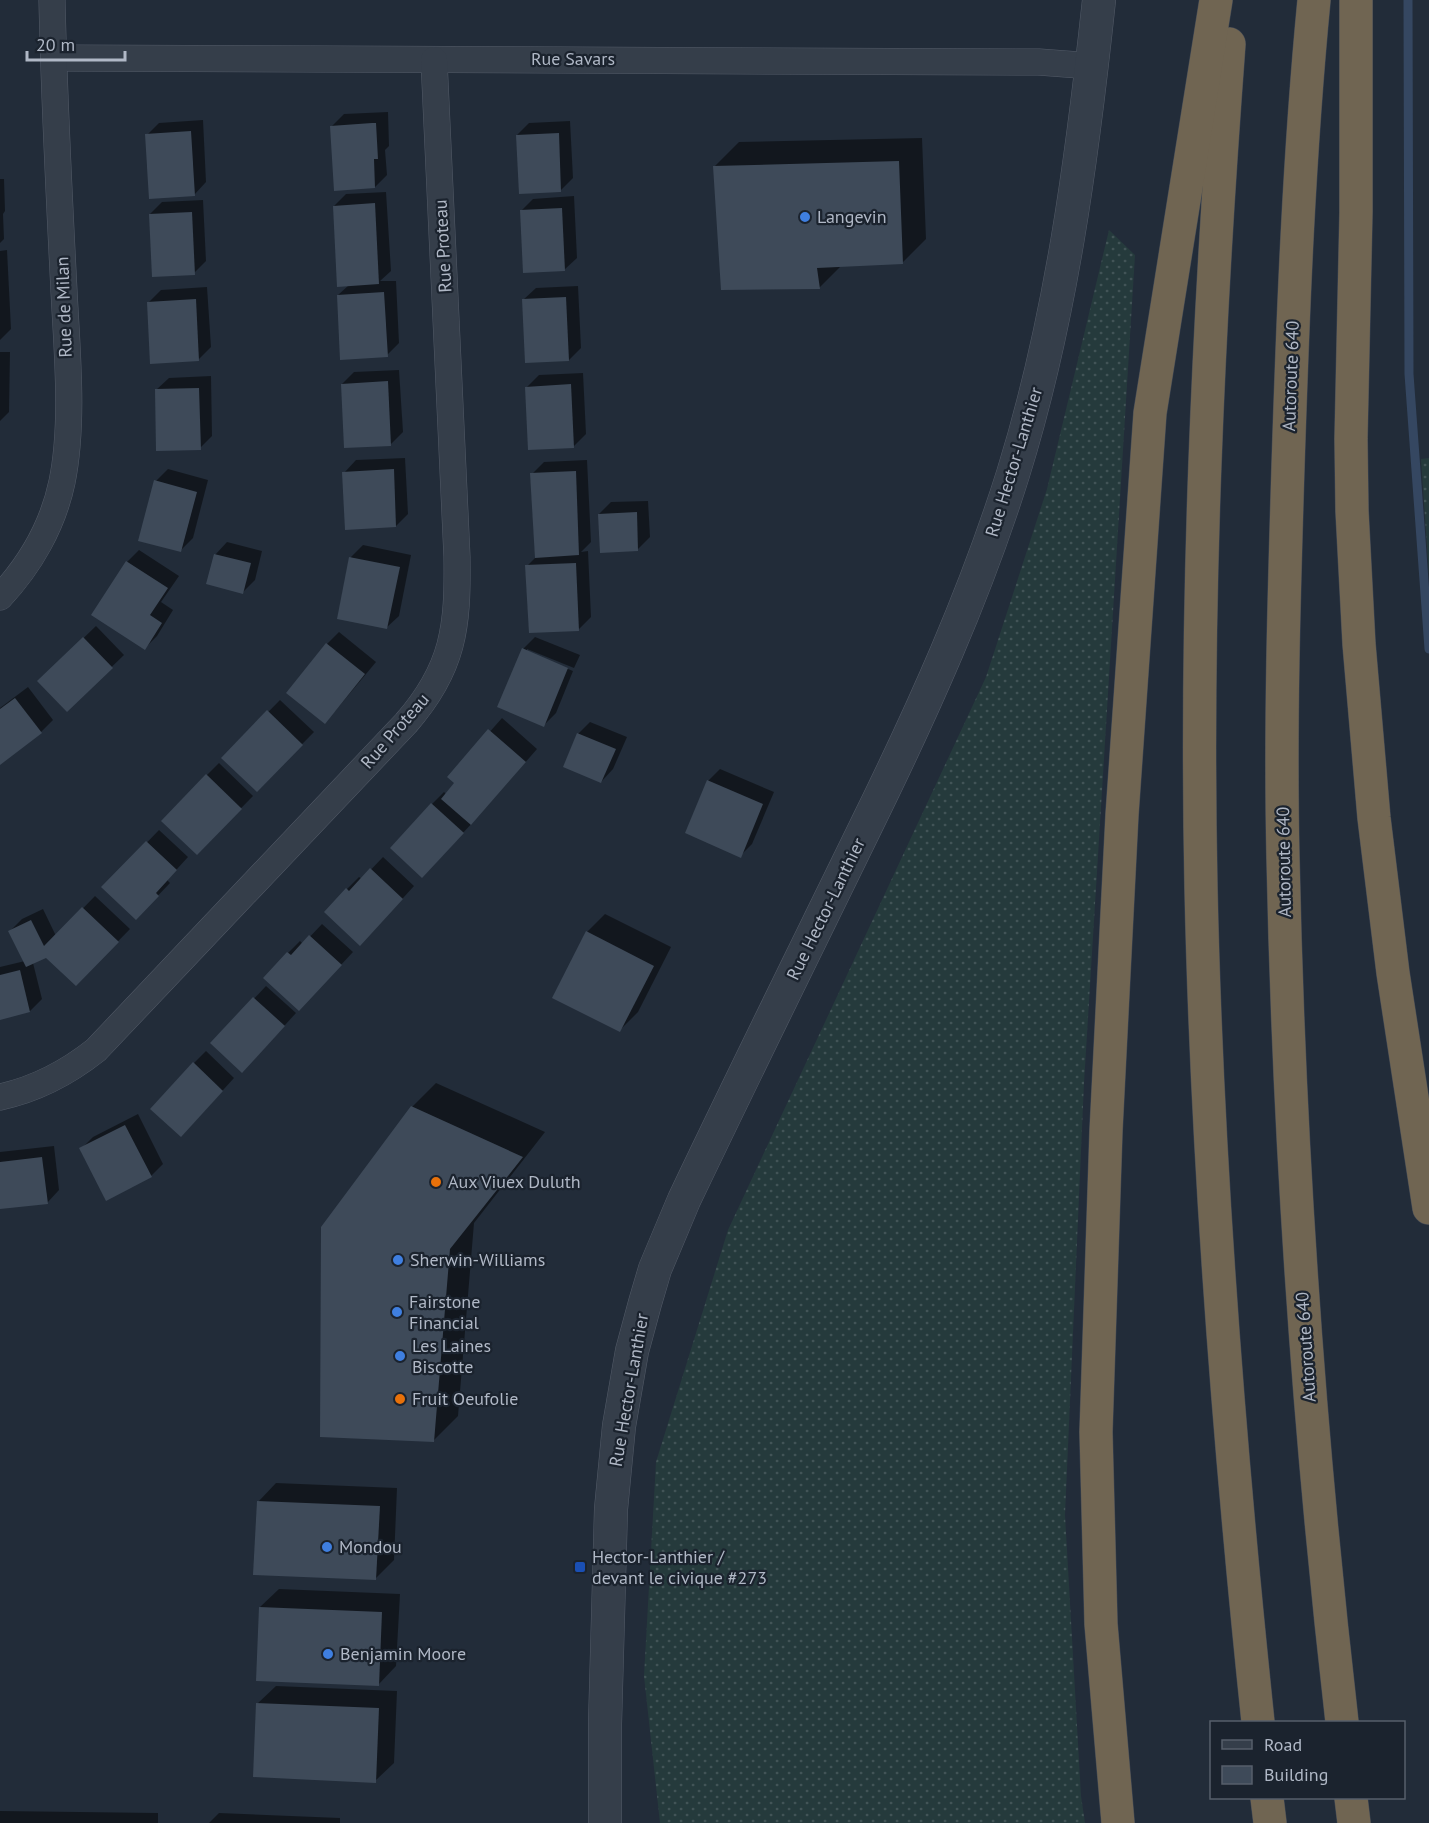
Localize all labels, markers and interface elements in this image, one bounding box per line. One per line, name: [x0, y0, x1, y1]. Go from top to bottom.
scale bar: [27, 24, 124, 62]
text: 20 m: [36, 33, 75, 56]
street label: Rue Savars: [531, 47, 615, 70]
street label: Rue Proteau: [429, 199, 456, 293]
place label: Langevin: [817, 205, 886, 228]
marker: Langevin: [798, 210, 812, 224]
street label: Rue de Milan: [50, 256, 77, 358]
street label: Autoroute 640: [1277, 320, 1304, 432]
street label: Rue Hector-Lanthier: [980, 384, 1047, 539]
street label: Rue Proteau: [355, 688, 434, 773]
street label: Autoroute 640: [1271, 806, 1296, 917]
street label: Rue Hector-Lanthier: [781, 834, 870, 984]
place label: Aux Viuex Duluth: [448, 1170, 581, 1193]
marker: Aux Viuex Duluth: [429, 1175, 443, 1189]
place label: Sherwin-Williams: [410, 1248, 545, 1271]
marker: Sherwin-Williams: [391, 1253, 405, 1267]
place label: Fairstone Financial: [409, 1290, 480, 1334]
street label: Autoroute 640: [1290, 1291, 1321, 1403]
marker: Fairstone Financial: [390, 1305, 404, 1319]
street label: Rue Hector-Lanthier: [604, 1311, 653, 1468]
place label: Les Laines Biscotte: [412, 1334, 491, 1378]
marker: Les Laines Biscotte: [393, 1349, 407, 1363]
place label: Fruit Oeufolie: [412, 1387, 518, 1410]
marker: Fruit Oeufolie: [393, 1392, 407, 1406]
place label: Mondou: [339, 1535, 402, 1558]
marker: Mondou: [320, 1540, 334, 1554]
place label: Hector-Lanthier / devant le civique #273: [592, 1545, 767, 1589]
marker: Hector-Lanthier / devant le civique #273: [573, 1560, 587, 1574]
place label: Benjamin Moore: [340, 1642, 466, 1665]
marker: Benjamin Moore: [321, 1647, 335, 1661]
legend: [1210, 1721, 1405, 1799]
text: Road: [1264, 1733, 1302, 1756]
text: Building: [1264, 1763, 1328, 1786]

